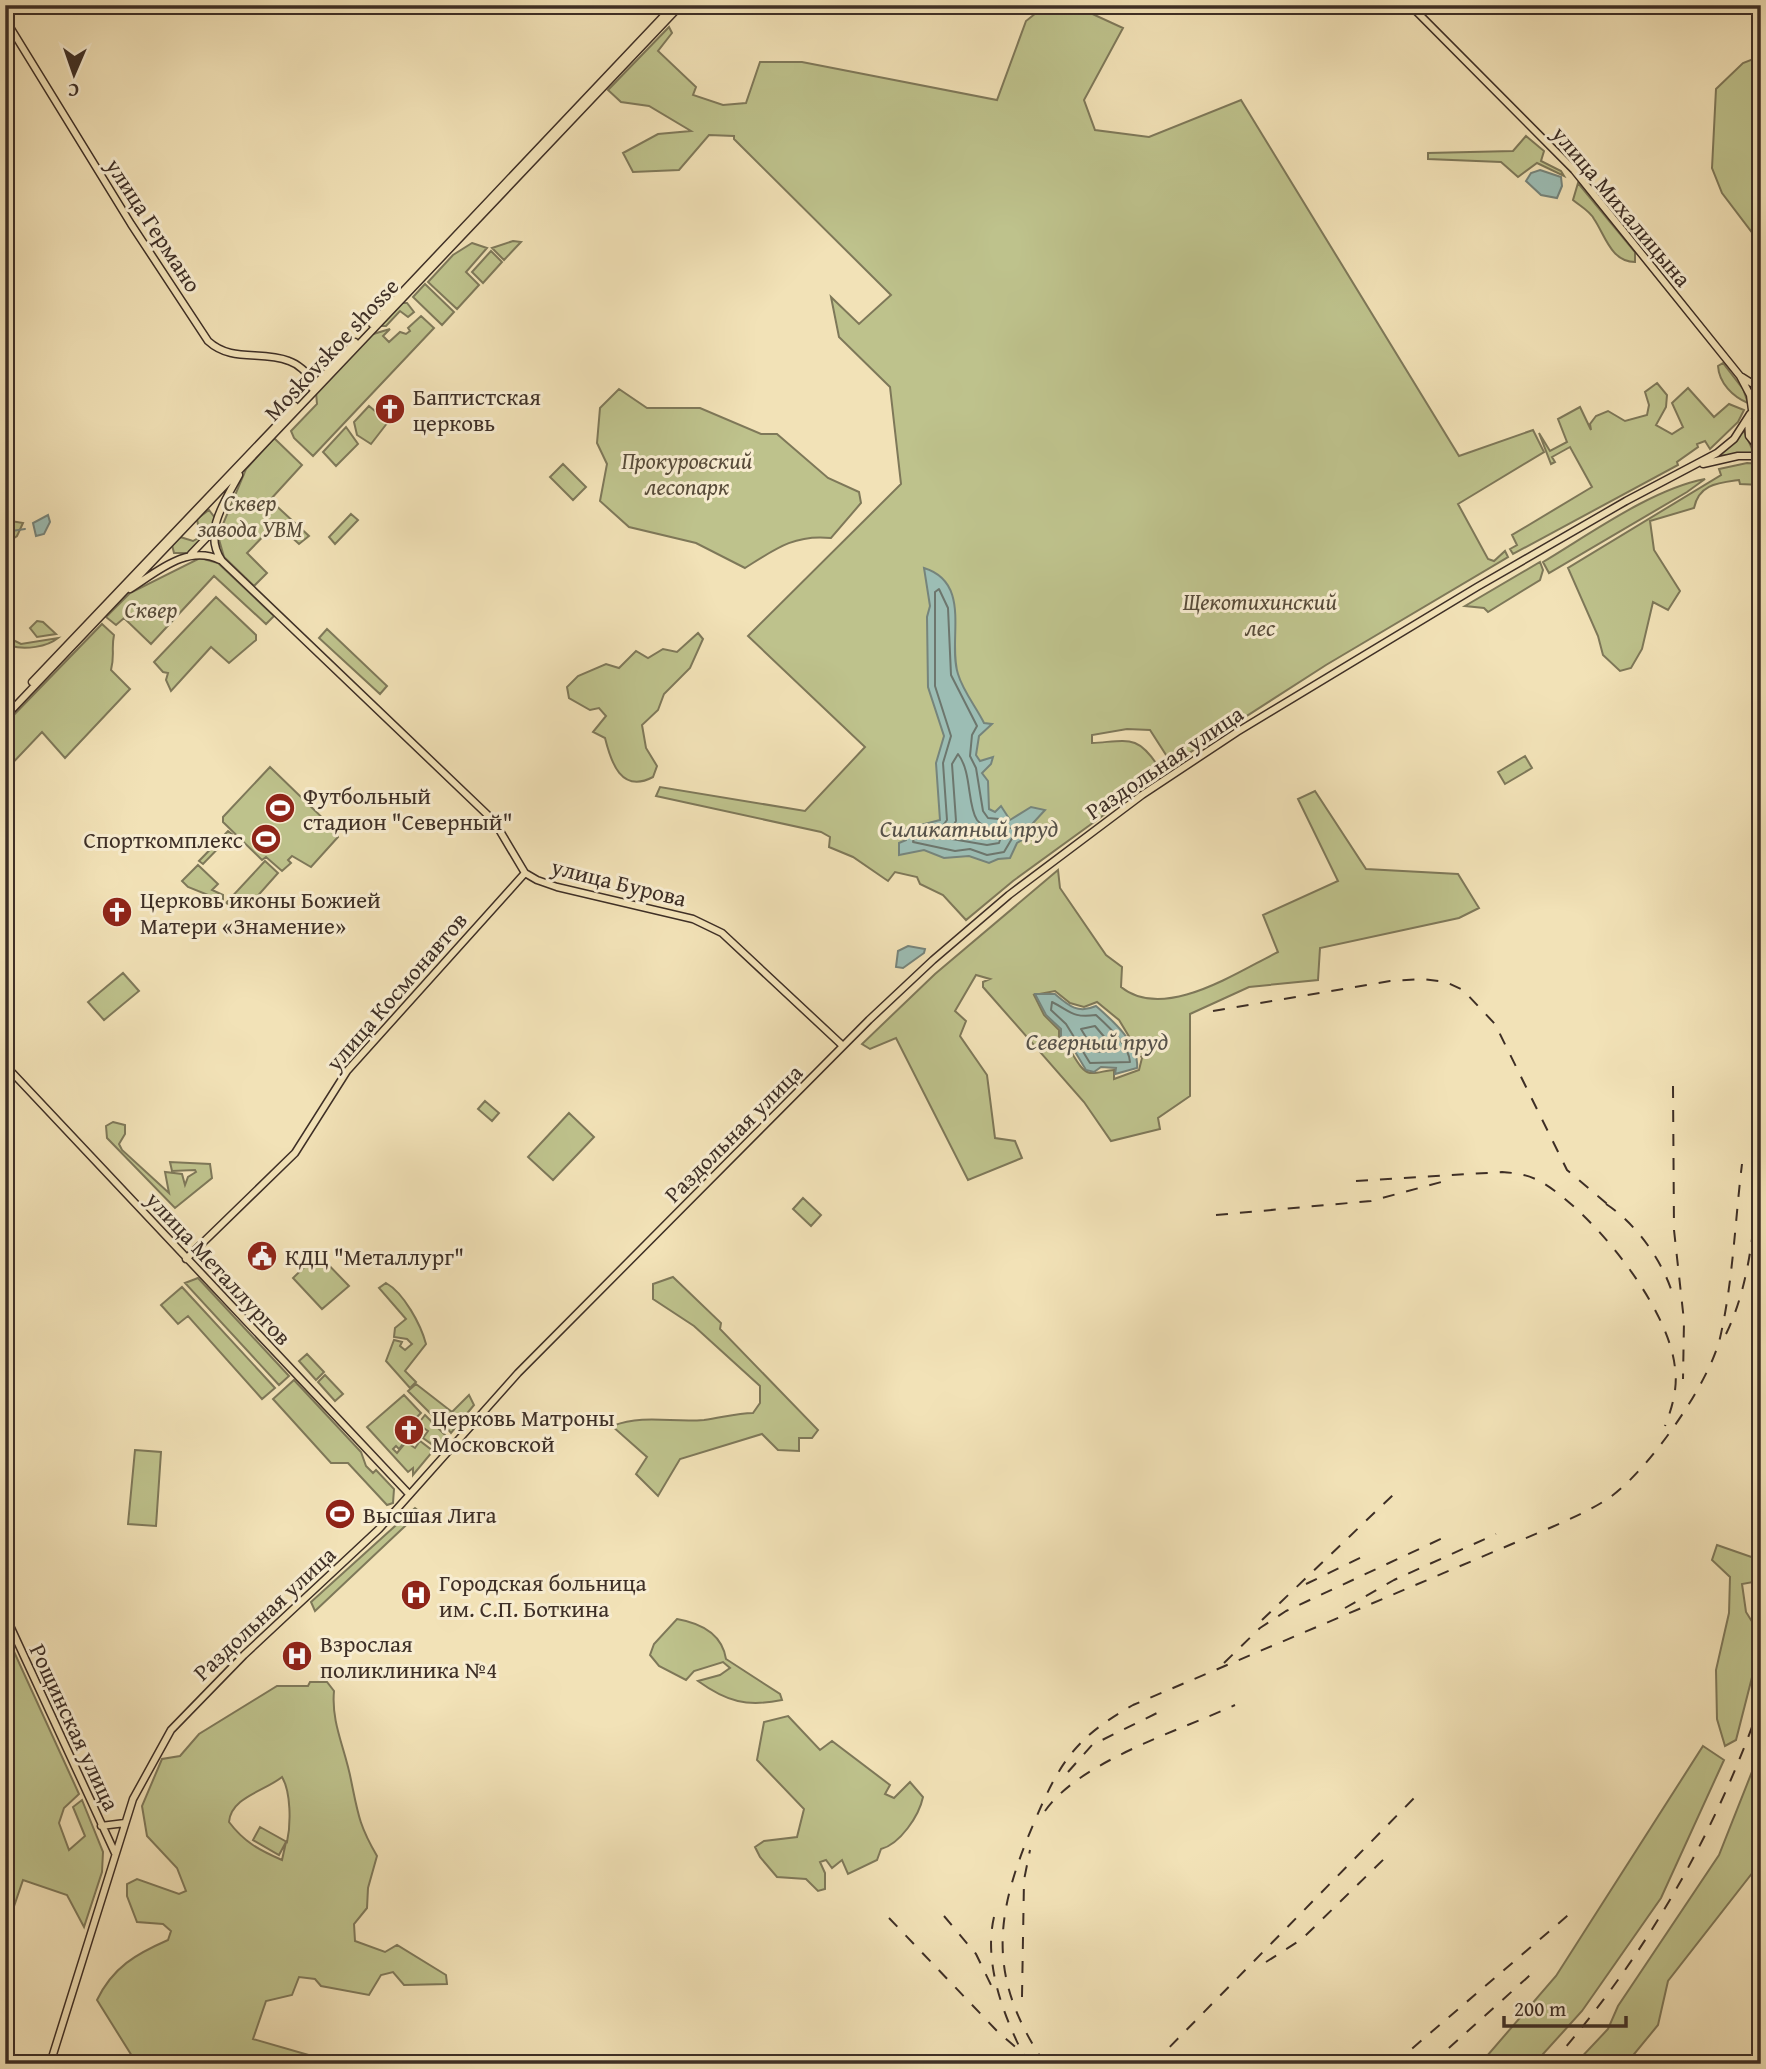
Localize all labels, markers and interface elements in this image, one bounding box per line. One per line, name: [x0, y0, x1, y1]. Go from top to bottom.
north arrow: [38, 38, 108, 108]
text: С: [67, 77, 79, 105]
street label: улица Михалицына: [1544, 117, 1699, 294]
street label: улица Германо: [98, 151, 210, 299]
street label: Moskovskoe shosse: [256, 270, 406, 428]
place label: Баптистская церковь: [413, 380, 541, 439]
church icon: Баптистская церковь: [373, 392, 407, 426]
park label: Прокуровский лесопарк: [621, 444, 753, 503]
park label: Сквер завода УВМ: [197, 486, 303, 545]
park label: Щекотихинский лес: [1183, 585, 1338, 644]
park label: Сквер: [124, 593, 178, 626]
street label: Раздольная улица: [1078, 697, 1250, 827]
place label: Футбольный стадион "Северный": [303, 779, 513, 838]
sports icon: Футбольный стадион "Северный": [263, 791, 297, 825]
water label: Силикатный пруд: [880, 811, 1058, 846]
sports icon: Спорткомплекс: [249, 822, 283, 856]
place label: Спорткомплекс: [83, 823, 243, 856]
street label: улица Бурова: [547, 849, 690, 915]
place label: Церковь иконы Божией Матери «Знамение»: [140, 883, 381, 942]
church icon: Церковь иконы Божией Матери «Знамение»: [100, 895, 134, 929]
street label: улица Космонавтов: [317, 904, 474, 1078]
water label: Северный пруд: [1026, 1024, 1168, 1059]
street label: Раздольная улица: [656, 1056, 810, 1210]
street label: улица Металлургов: [138, 1183, 299, 1352]
public building icon: КДЦ "Металлург": [245, 1239, 279, 1273]
place label: КДЦ "Металлург": [285, 1240, 464, 1273]
place label: Церковь Матроны Московской: [432, 1401, 615, 1460]
church icon: Церковь Матроны Московской: [392, 1413, 426, 1447]
sports icon: Высшая Лига: [323, 1497, 357, 1531]
place label: Высшая Лига: [363, 1498, 496, 1531]
street label: Раздольная улица: [185, 1538, 343, 1688]
place label: Городская больница им. С.П. Боткина: [439, 1566, 647, 1625]
hospital icon: Городская больница им. С.П. Боткина: [399, 1578, 433, 1612]
place label: Взрослая поликлиника №4: [320, 1627, 497, 1686]
street label: Рощинская улица: [22, 1638, 128, 1816]
hospital icon: Взрослая поликлиника №4: [280, 1639, 314, 1673]
scale bar: [1504, 1985, 1626, 2029]
text: 200 m: [1514, 1993, 1566, 2024]

